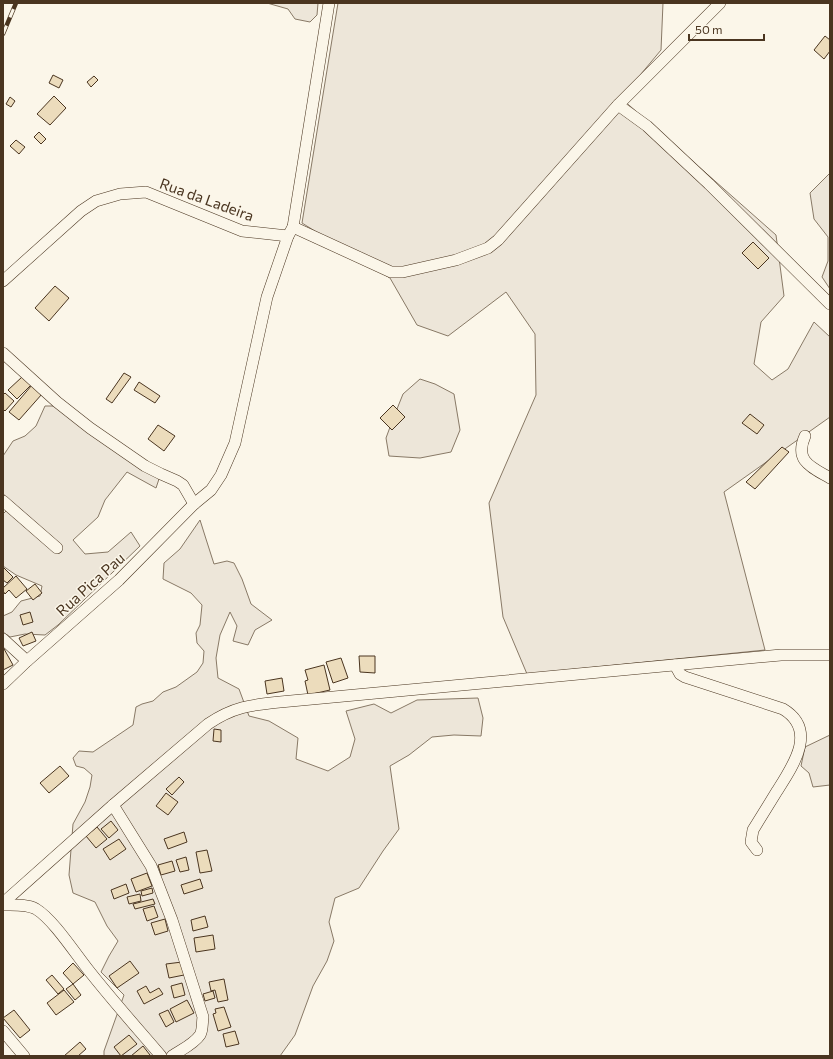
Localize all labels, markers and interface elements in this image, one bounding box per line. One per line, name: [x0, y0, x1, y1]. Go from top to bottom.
scale bar: [689, 16, 764, 42]
text: 50 m: [695, 22, 723, 36]
street label: Rua da Ladeira: [157, 174, 257, 224]
street label: Rua Pica Pau: [52, 549, 128, 619]

